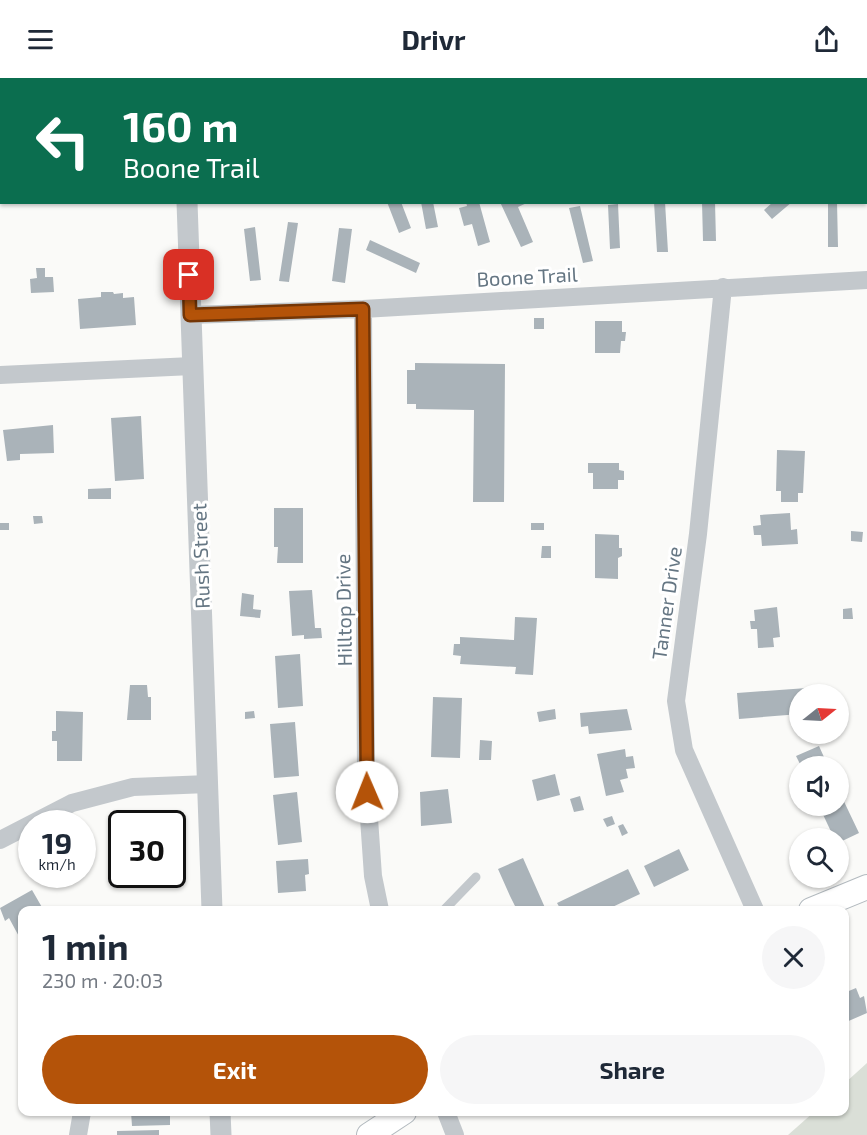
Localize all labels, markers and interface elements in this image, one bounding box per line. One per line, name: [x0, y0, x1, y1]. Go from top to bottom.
icon: menu: [24, 23, 57, 56]
text: Drivr: [401, 23, 466, 55]
icon: share: [810, 23, 843, 56]
text: 160 m: [123, 100, 239, 150]
icon: left: [24, 102, 102, 180]
text: Boone Trail: [123, 151, 260, 183]
pin: [163, 249, 214, 300]
icon: arrive: [172, 258, 205, 291]
street label: Boone Trail: [476, 261, 578, 291]
street label: Rush Street: [186, 502, 214, 609]
street label: Tanner Drive: [646, 545, 686, 661]
street label: Hilltop Drive: [330, 554, 356, 666]
north arrow: [789, 684, 849, 744]
map controls: [789, 684, 849, 888]
button: sound: [789, 756, 849, 816]
position arrow: [335, 760, 399, 824]
speed limit sign: 30: [108, 810, 186, 888]
text: 19: [42, 824, 72, 860]
button: search: [789, 828, 849, 888]
text: km/h: [38, 855, 76, 873]
text: 1 min: [42, 924, 129, 967]
button: close: [762, 926, 825, 989]
text: 230 m · 20:03: [42, 968, 163, 992]
button: Exit: [42, 1035, 428, 1104]
button: Share: [440, 1035, 825, 1104]

